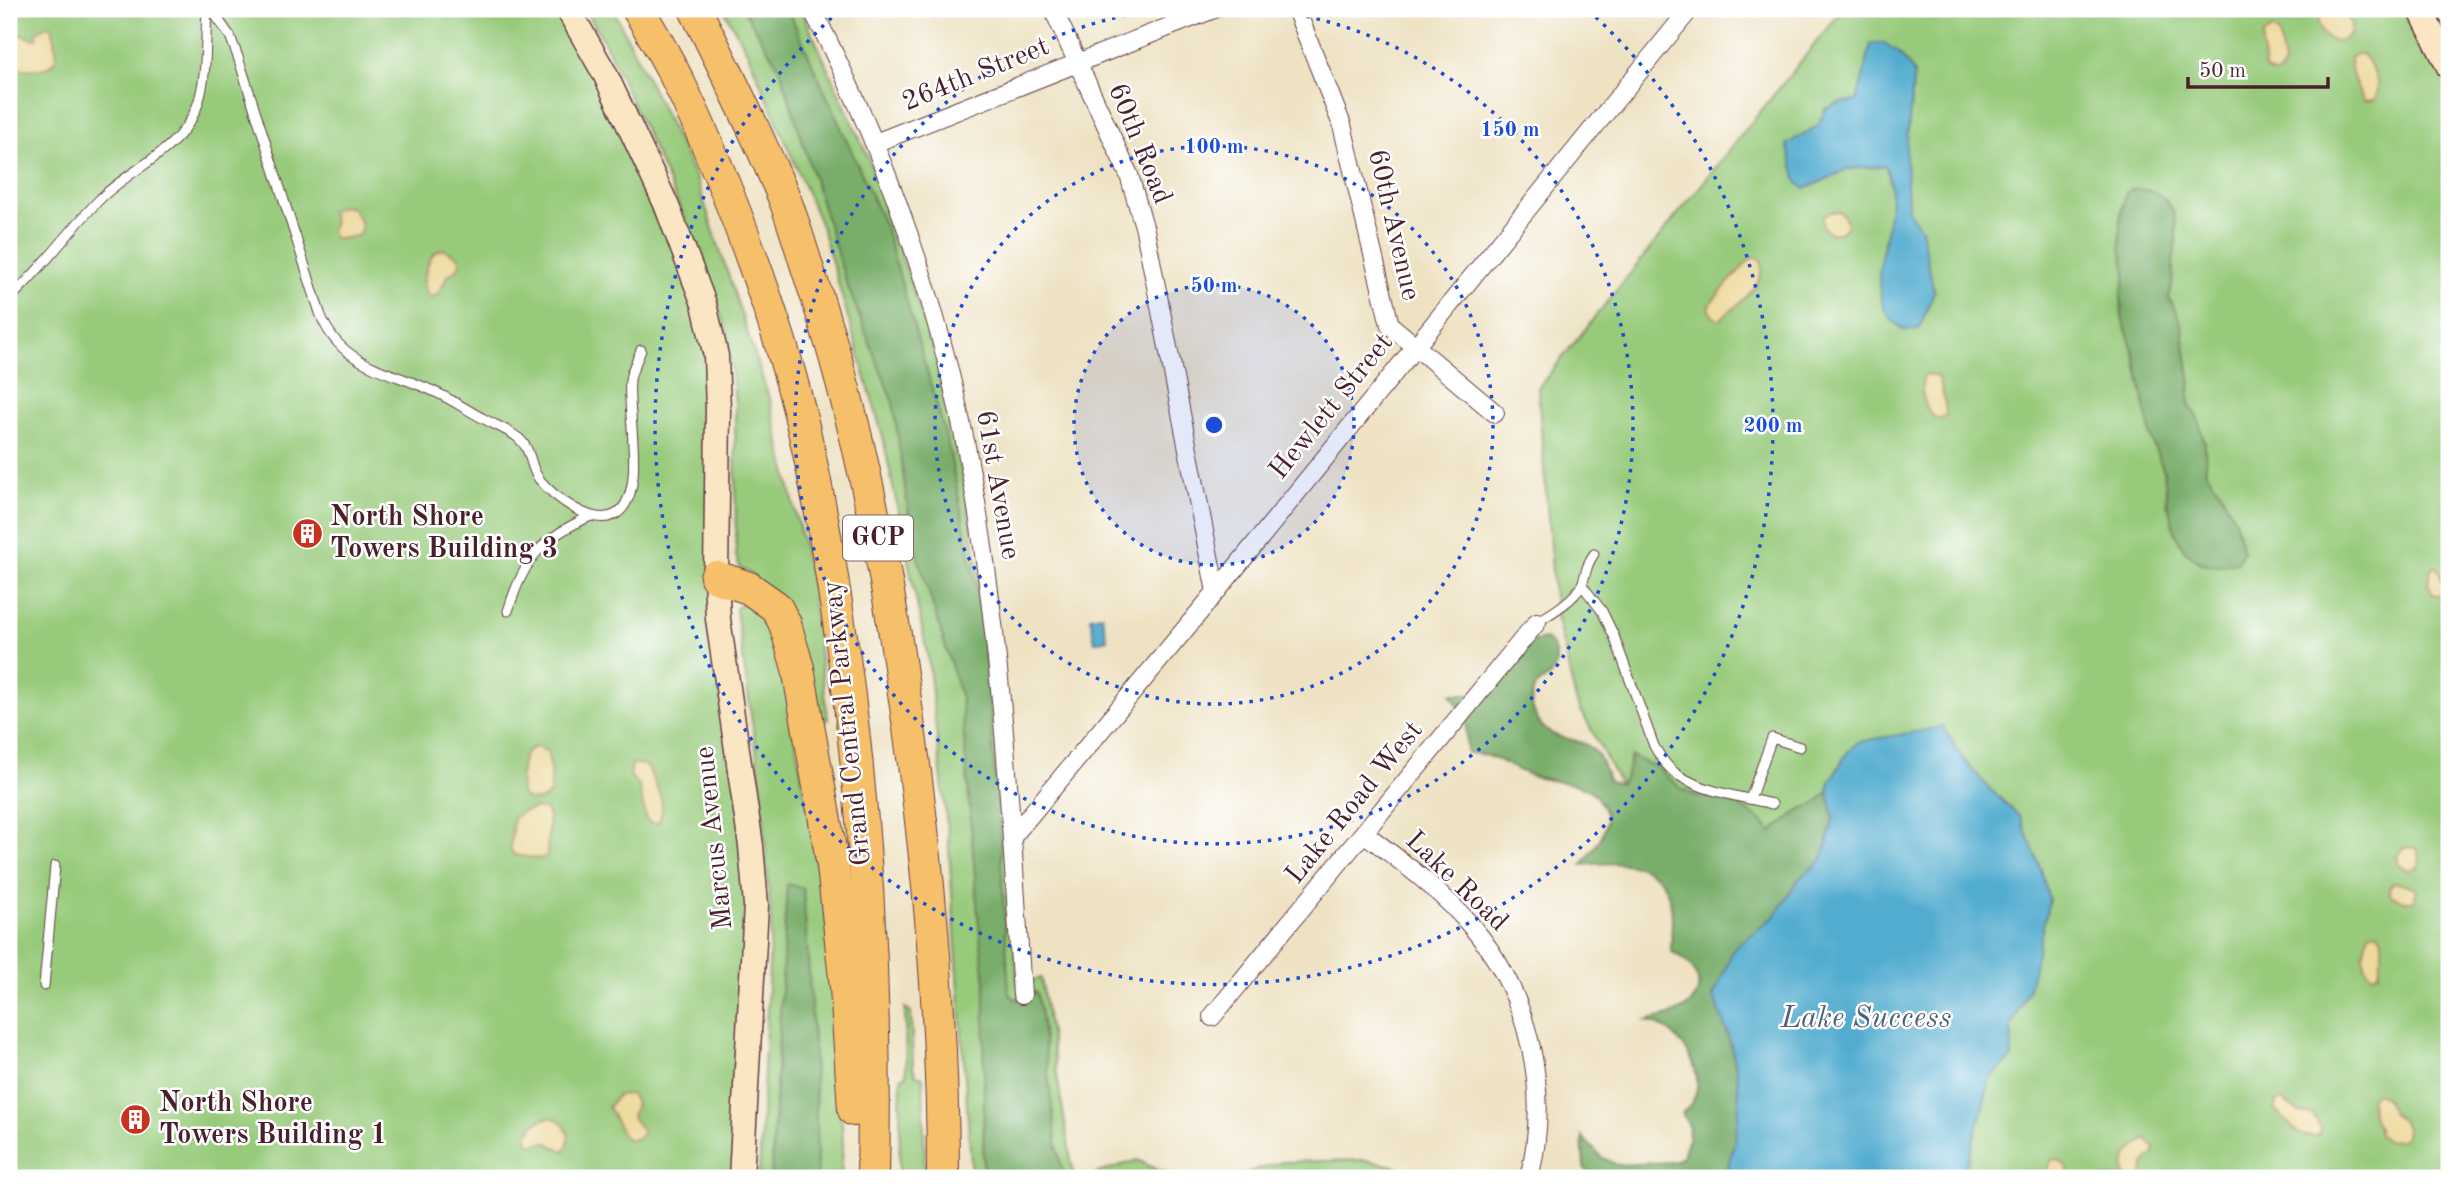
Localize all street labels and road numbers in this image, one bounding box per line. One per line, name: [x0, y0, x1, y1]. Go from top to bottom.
street label: 264th Street: [899, 33, 1053, 117]
street label: 60th Road: [1102, 80, 1176, 208]
street label: 60th Avenue: [1362, 147, 1424, 303]
street label: Hewlett Street: [1265, 329, 1399, 485]
street label: 61st Avenue: [970, 408, 1024, 562]
road number: GCP: [843, 516, 913, 560]
street label: Grand Central Parkway: [819, 579, 877, 867]
street label: Lake Road West: [1281, 716, 1429, 890]
street label: Marcus Avenue: [691, 745, 739, 931]
street label: Lake Road: [1399, 827, 1513, 937]

